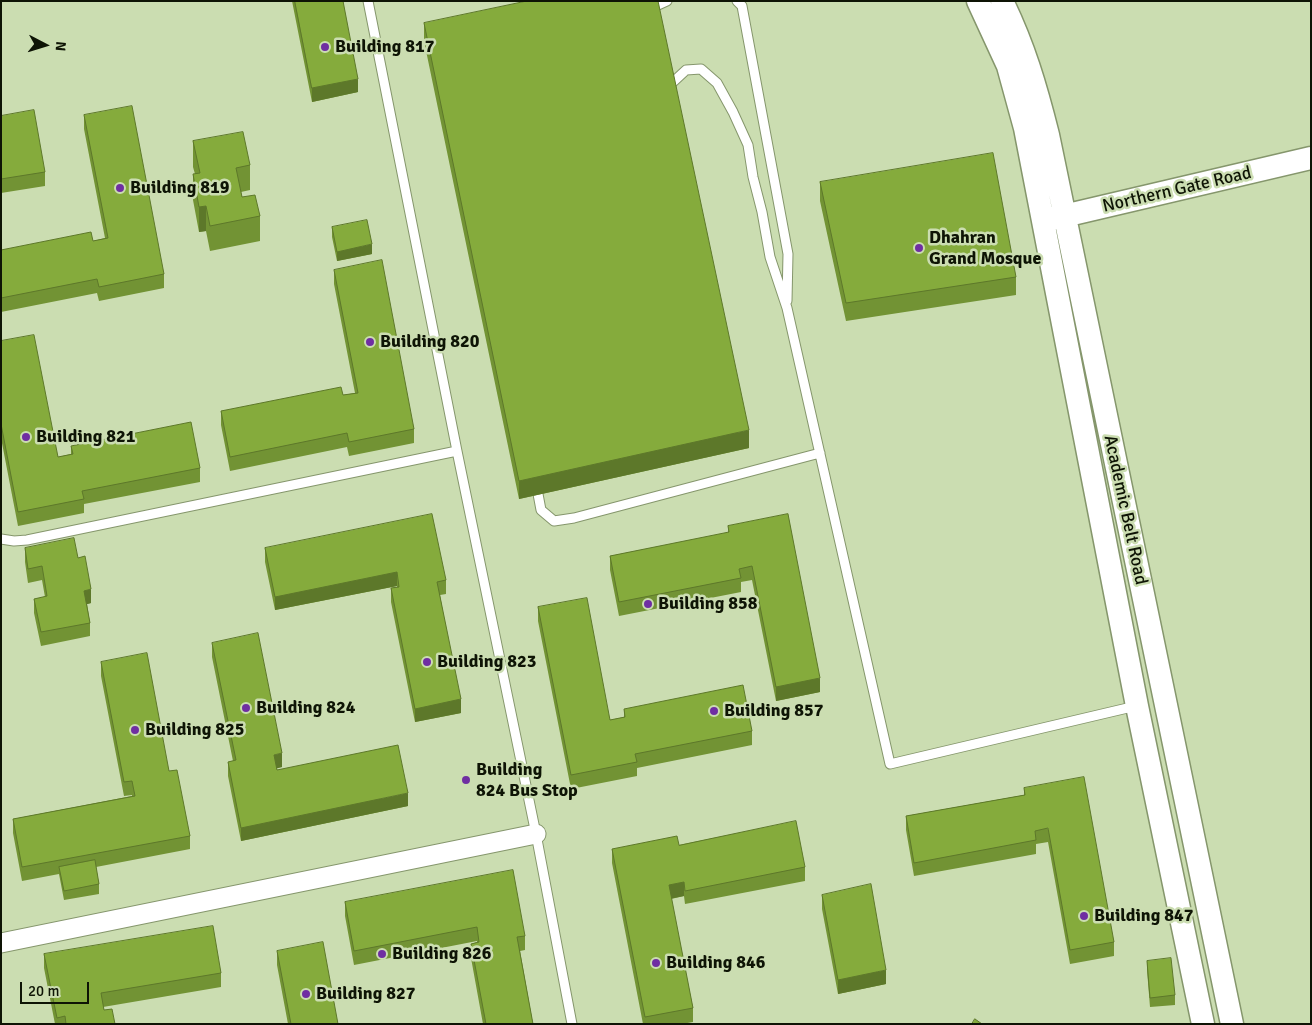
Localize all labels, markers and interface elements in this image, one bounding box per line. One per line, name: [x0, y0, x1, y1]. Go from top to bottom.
north arrow: [20, 20, 70, 70]
place label: Building 817: [335, 36, 434, 58]
text: N: [52, 41, 69, 52]
marker: Building 817: [319, 41, 331, 53]
street label: Northern Gate Road: [1100, 162, 1254, 218]
place label: Building 819: [130, 177, 229, 199]
marker: Building 819: [114, 182, 126, 194]
place label: Dhahran Grand Mosque: [929, 227, 1041, 270]
marker: Dhahran Grand Mosque: [913, 242, 925, 254]
place label: Building 820: [380, 331, 479, 353]
marker: Building 820: [364, 336, 376, 348]
place label: Building 821: [36, 426, 135, 448]
marker: Building 821: [20, 431, 32, 443]
street label: Academic Belt Road: [1099, 433, 1151, 587]
place label: Building 858: [658, 593, 757, 615]
marker: Building 858: [642, 598, 654, 610]
place label: Building 823: [437, 651, 536, 673]
marker: Building 823: [421, 656, 433, 668]
place label: Building 824: [256, 697, 355, 719]
place label: Building 857: [724, 700, 823, 722]
marker: Building 824: [240, 702, 252, 714]
marker: Building 857: [708, 705, 720, 717]
place label: Building 825: [145, 719, 244, 741]
marker: Building 825: [129, 724, 141, 736]
place label: Building 824 Bus Stop: [476, 759, 578, 802]
marker: Building 824 Bus Stop: [460, 774, 472, 786]
place label: Building 847: [1094, 905, 1193, 927]
marker: Building 847: [1078, 910, 1090, 922]
place label: Building 826: [392, 943, 491, 965]
marker: Building 826: [376, 948, 388, 960]
place label: Building 846: [666, 952, 765, 974]
marker: Building 846: [650, 957, 662, 969]
scale bar: [22, 972, 91, 1004]
text: 20 m: [28, 982, 59, 1000]
place label: Building 827: [316, 983, 415, 1005]
marker: Building 827: [300, 988, 312, 1000]

